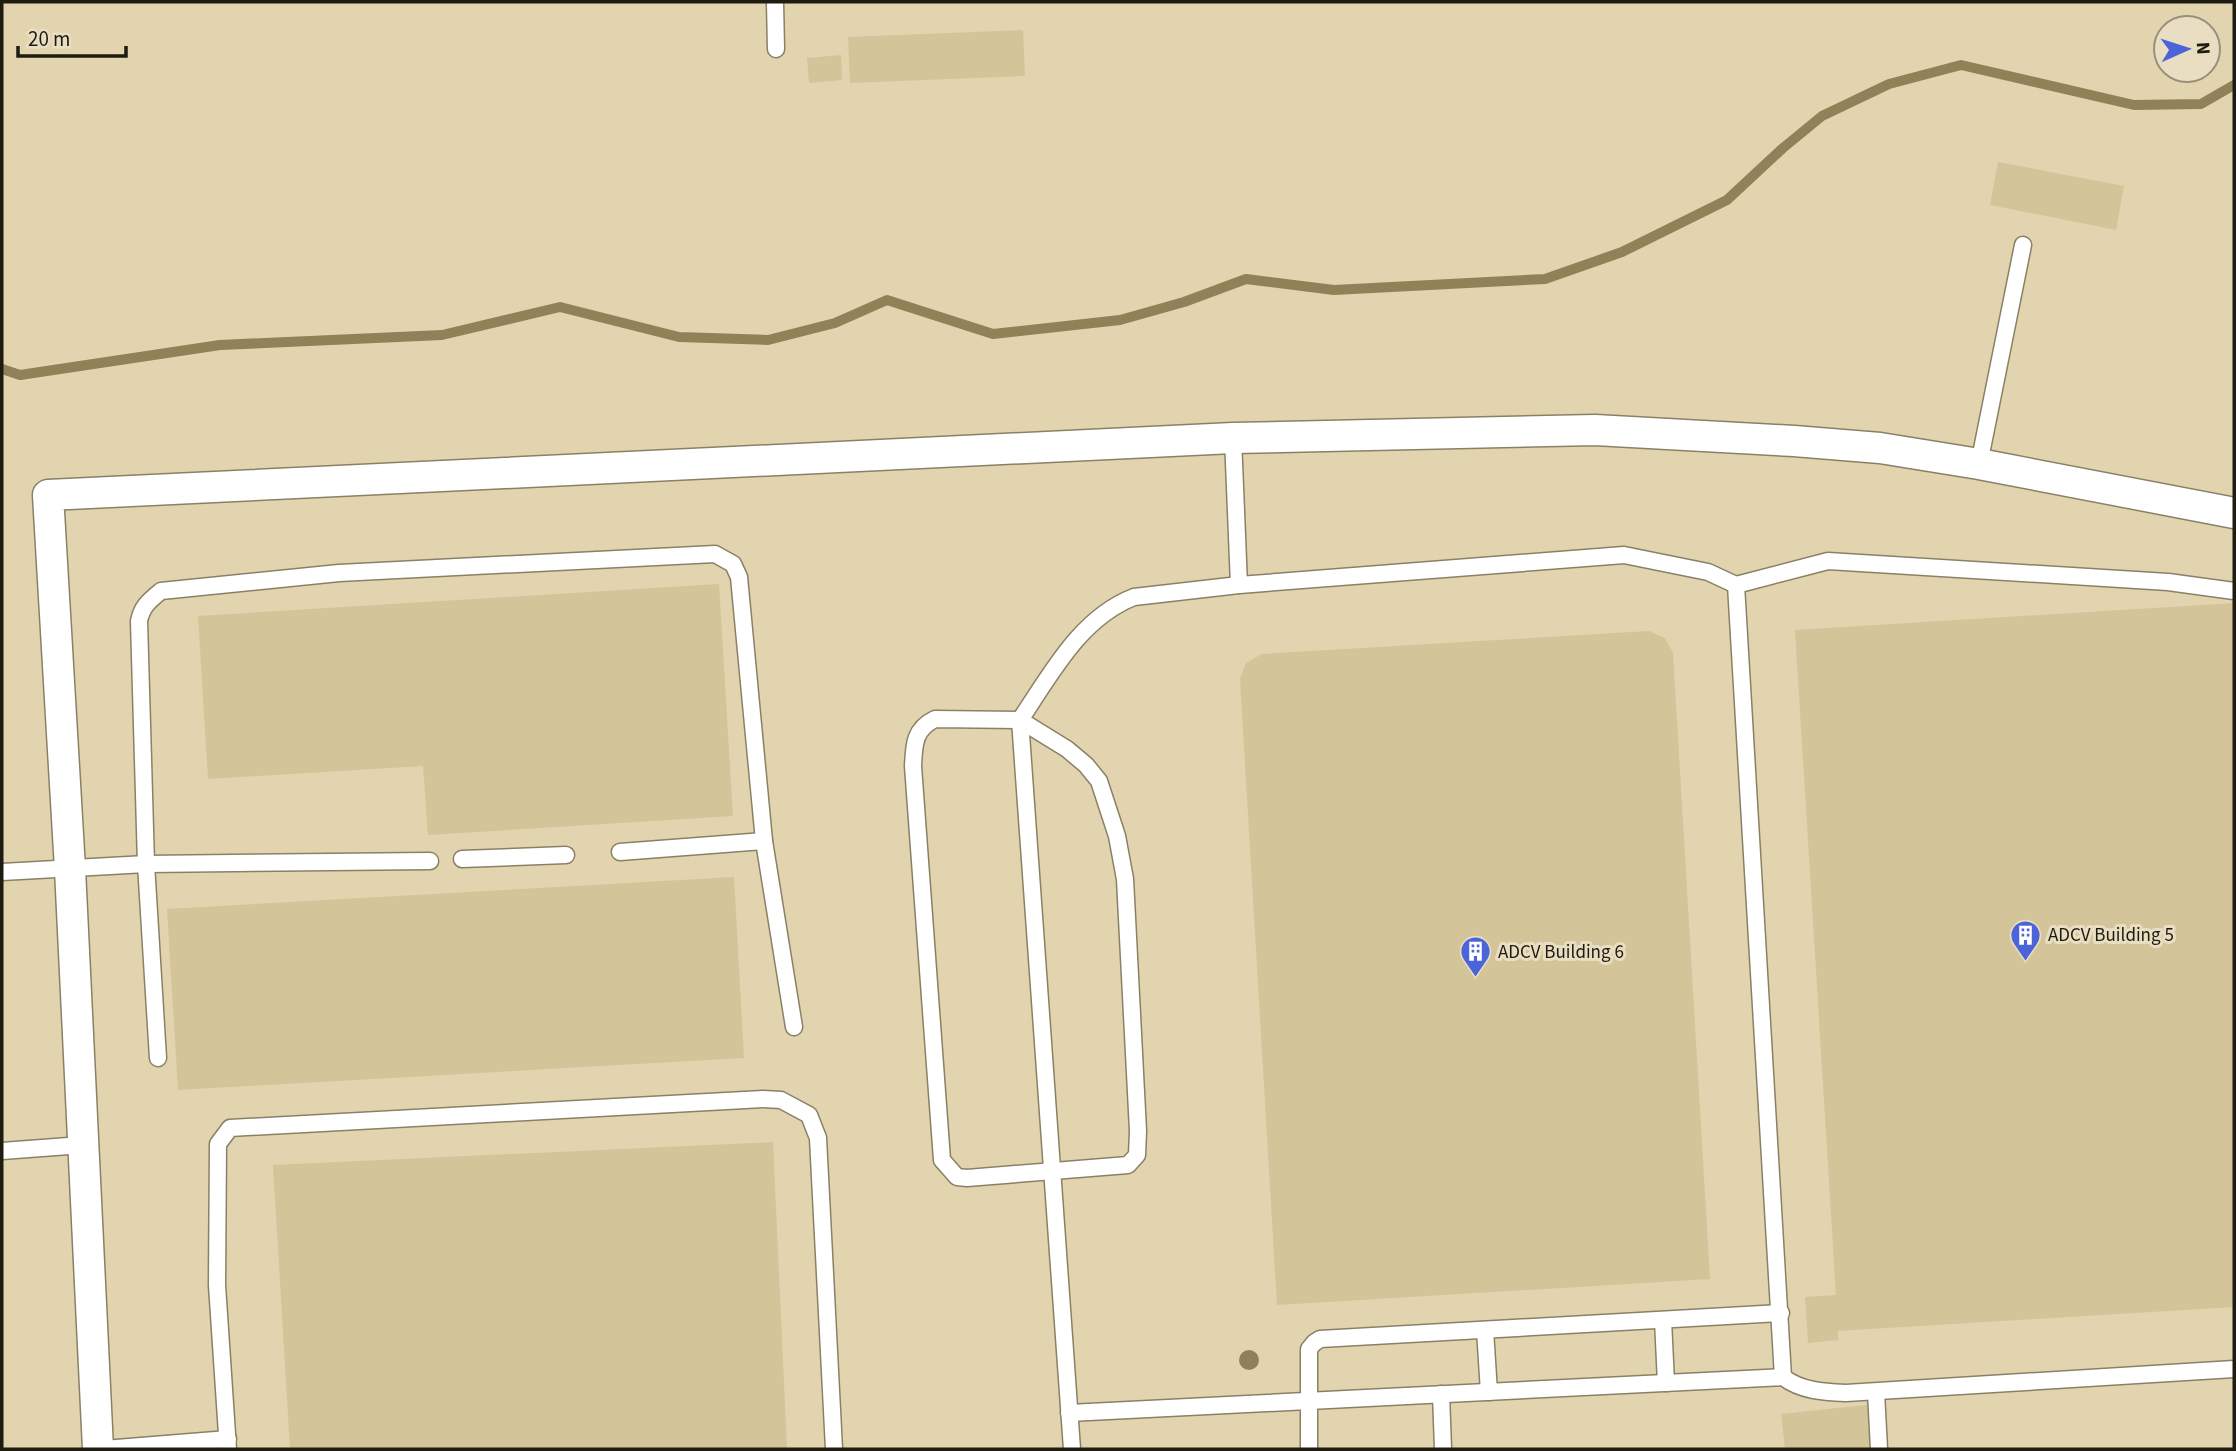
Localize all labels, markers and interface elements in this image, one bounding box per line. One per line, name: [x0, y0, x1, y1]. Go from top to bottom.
scale bar: [18, 14, 126, 58]
north arrow: [2152, 14, 2222, 84]
text: 20 m: [28, 24, 70, 54]
text: N: [2189, 41, 2216, 55]
building icon: ADCV Building 5: [2008, 918, 2042, 962]
place label: ADCV Building 5: [2048, 922, 2174, 949]
building icon: ADCV Building 6: [1458, 935, 1492, 979]
place label: ADCV Building 6: [1498, 939, 1624, 966]

